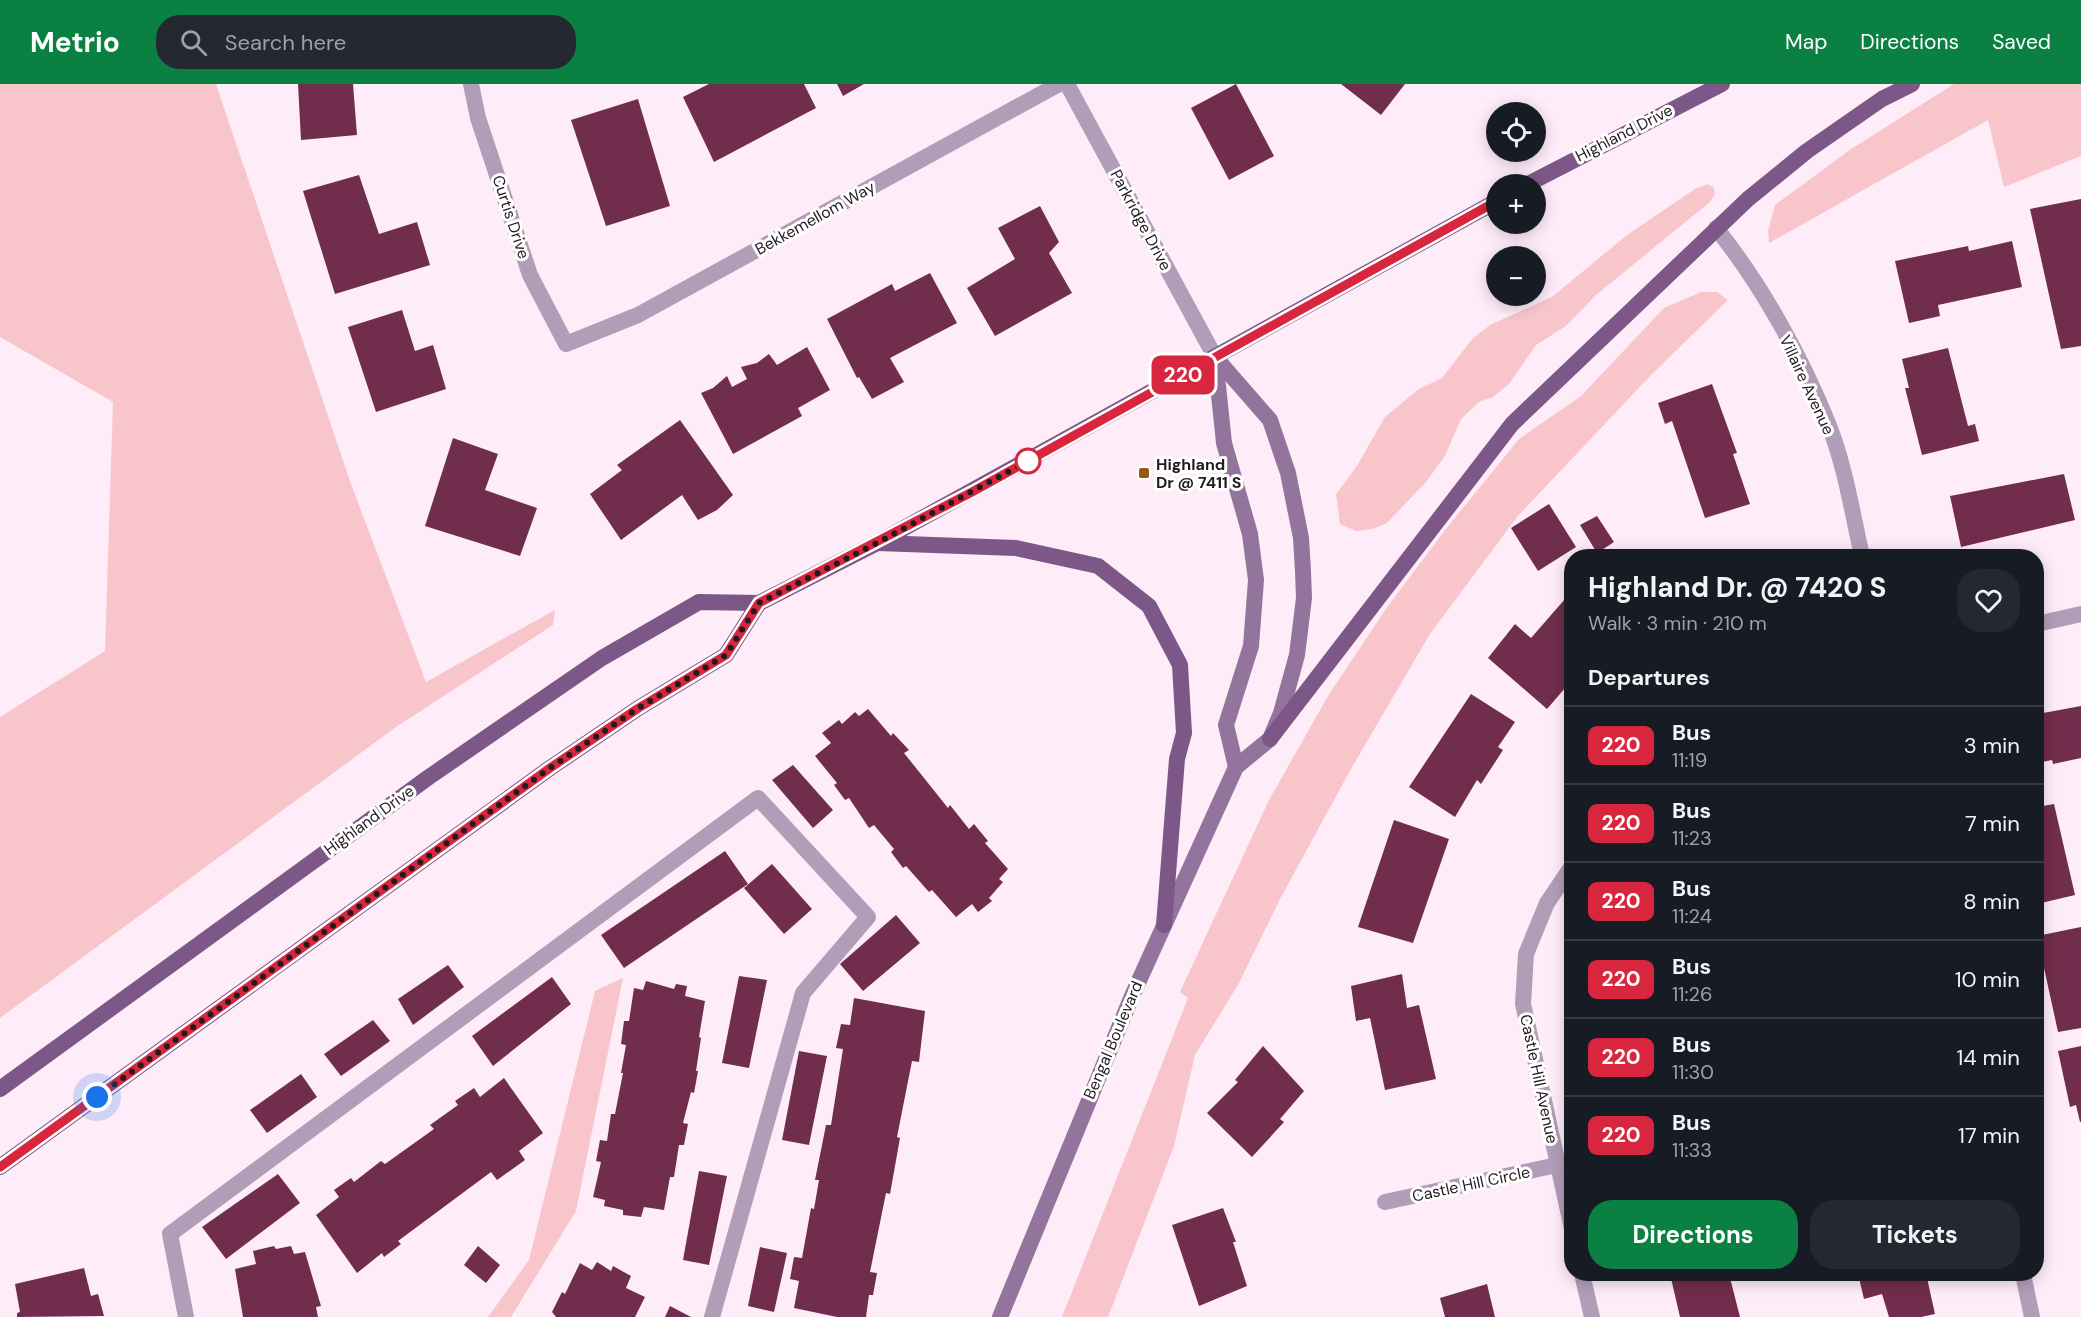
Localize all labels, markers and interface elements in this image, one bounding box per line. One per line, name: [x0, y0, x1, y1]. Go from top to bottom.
search box: [156, 15, 576, 69]
text: Metrio: [30, 24, 120, 61]
icon: search: [177, 26, 210, 59]
text: Search here: [225, 28, 346, 57]
text: Map: [1785, 28, 1827, 56]
text: Directions: [1860, 28, 1959, 56]
text: Saved: [1992, 28, 2051, 56]
street label: Highland Drive: [1572, 99, 1676, 167]
map controls: [1486, 102, 1546, 306]
button: locate: [1486, 102, 1546, 162]
street label: Parkridge Drive: [1106, 166, 1176, 274]
street label: Curtis Drive: [488, 172, 534, 262]
button: +: [1486, 174, 1546, 234]
street label: Bekkemellom Way: [751, 176, 879, 260]
button: −: [1486, 246, 1546, 306]
street label: Villaire Avenue: [1775, 332, 1839, 438]
line badge: 220: [1148, 356, 1218, 394]
text: 220: [1164, 361, 1202, 389]
unlabelled marker: [1015, 448, 1041, 474]
place label: Highland Dr @ 7411 S: [1156, 454, 1241, 493]
marker: Highland Dr @ 7411 S: [1137, 466, 1151, 480]
text: Highland Dr. @ 7420 S: [1588, 569, 1886, 606]
button: heart: [1957, 569, 2020, 632]
text: Walk · 3 min · 210 m: [1588, 610, 1767, 636]
text: Departures: [1588, 663, 1710, 692]
text: Bus: [1672, 718, 1711, 747]
text: 220: [1602, 731, 1640, 759]
text: 3 min: [1964, 731, 2020, 760]
text: 11:19: [1672, 747, 1707, 773]
street label: Highland Drive: [320, 780, 418, 860]
text: Bus: [1672, 796, 1711, 825]
text: 220: [1602, 809, 1640, 837]
text: 7 min: [1965, 809, 2020, 838]
text: 11:23: [1672, 825, 1712, 851]
text: Bus: [1672, 874, 1711, 903]
text: 220: [1602, 887, 1640, 915]
text: 8 min: [1963, 887, 2020, 916]
text: 11:24: [1672, 903, 1712, 929]
text: Bus: [1672, 952, 1711, 981]
text: 220: [1602, 965, 1640, 993]
text: 10 min: [1955, 965, 2020, 994]
street label: Bengal Boulevard: [1079, 978, 1147, 1102]
text: 11:26: [1672, 981, 1713, 1007]
street label: Castle Hill Avenue: [1515, 1012, 1563, 1146]
text: Bus: [1672, 1030, 1711, 1059]
text: 220: [1602, 1043, 1640, 1071]
text: 14 min: [1956, 1043, 2020, 1072]
text: 11:30: [1672, 1059, 1714, 1085]
your location: [82, 1082, 112, 1112]
text: Bus: [1672, 1108, 1711, 1137]
text: 220: [1602, 1121, 1640, 1149]
text: 17 min: [1958, 1121, 2020, 1150]
text: 11:33: [1672, 1137, 1712, 1163]
street label: Castle Hill Circle: [1410, 1161, 1532, 1207]
button: Directions: [1588, 1200, 1798, 1269]
button: Tickets: [1810, 1200, 2020, 1269]

